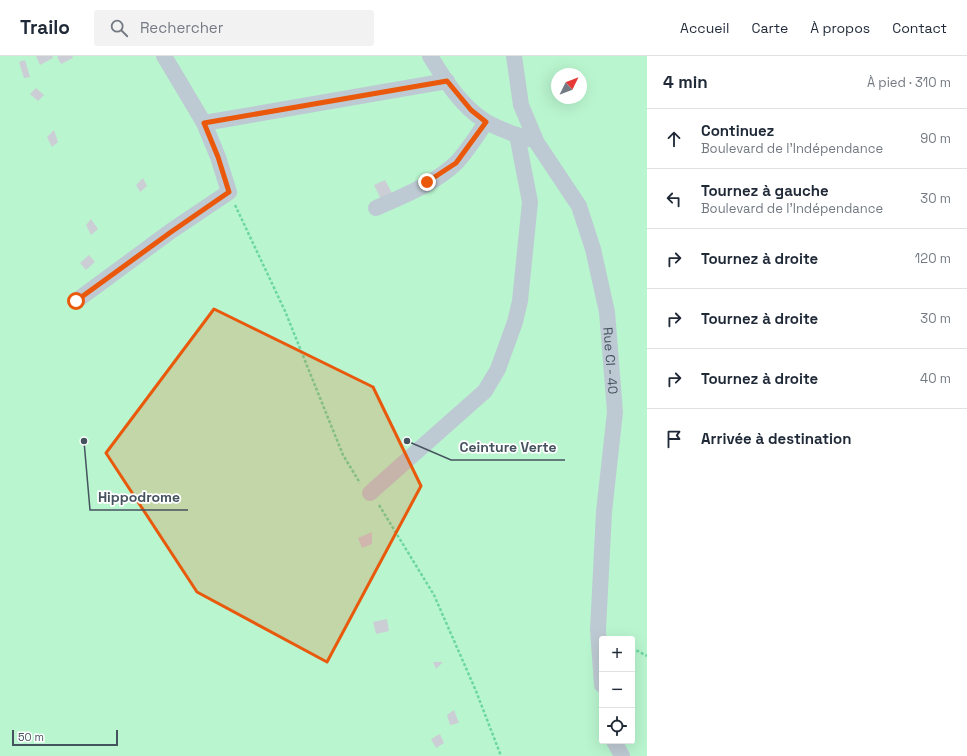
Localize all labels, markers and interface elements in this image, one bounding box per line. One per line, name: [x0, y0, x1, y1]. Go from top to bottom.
search box: [94, 10, 374, 46]
text: Trailo: [20, 15, 70, 40]
icon: search: [108, 17, 130, 39]
text: Rechercher: [140, 18, 223, 37]
text: Accueil: [680, 19, 729, 37]
text: Carte: [751, 19, 788, 37]
text: À propos: [810, 19, 870, 37]
text: Contact: [892, 19, 947, 37]
north arrow: [551, 68, 587, 104]
text: 4 min: [663, 71, 708, 93]
text: À pied · 310 m: [867, 74, 951, 91]
text: Continuez: [701, 121, 774, 140]
icon: ahead: [663, 128, 685, 150]
text: 90 m: [920, 130, 951, 147]
text: Boulevard de l'Indépendance: [701, 140, 883, 157]
route end: [418, 173, 436, 191]
text: Tournez à gauche: [701, 181, 829, 200]
icon: left: [663, 188, 685, 210]
text: 30 m: [920, 190, 951, 207]
text: Boulevard de l'Indépendance: [701, 200, 883, 217]
icon: right: [663, 248, 685, 270]
text: Tournez à droite: [701, 249, 818, 268]
text: 120 m: [915, 250, 951, 267]
route start: [67, 292, 85, 310]
icon: right: [663, 308, 685, 330]
text: Tournez à droite: [701, 309, 818, 328]
text: 30 m: [920, 310, 951, 327]
street label: Rue CI - 40: [599, 327, 622, 395]
icon: right: [663, 368, 685, 390]
text: Tournez à droite: [701, 369, 818, 388]
text: 40 m: [920, 370, 951, 387]
icon: arrive: [663, 428, 685, 450]
text: Arrivée à destination: [701, 429, 851, 448]
callout: Ceinture Verte: [451, 434, 565, 460]
text: Ceinture Verte: [459, 438, 557, 456]
callout: Hippodrome: [90, 484, 188, 510]
text: Hippodrome: [98, 488, 180, 506]
map controls: [599, 636, 635, 744]
button: +: [599, 636, 635, 672]
button: −: [599, 672, 635, 708]
button: locate: [599, 708, 635, 744]
scale bar: [12, 728, 118, 747]
text: 50 m: [18, 730, 44, 744]

